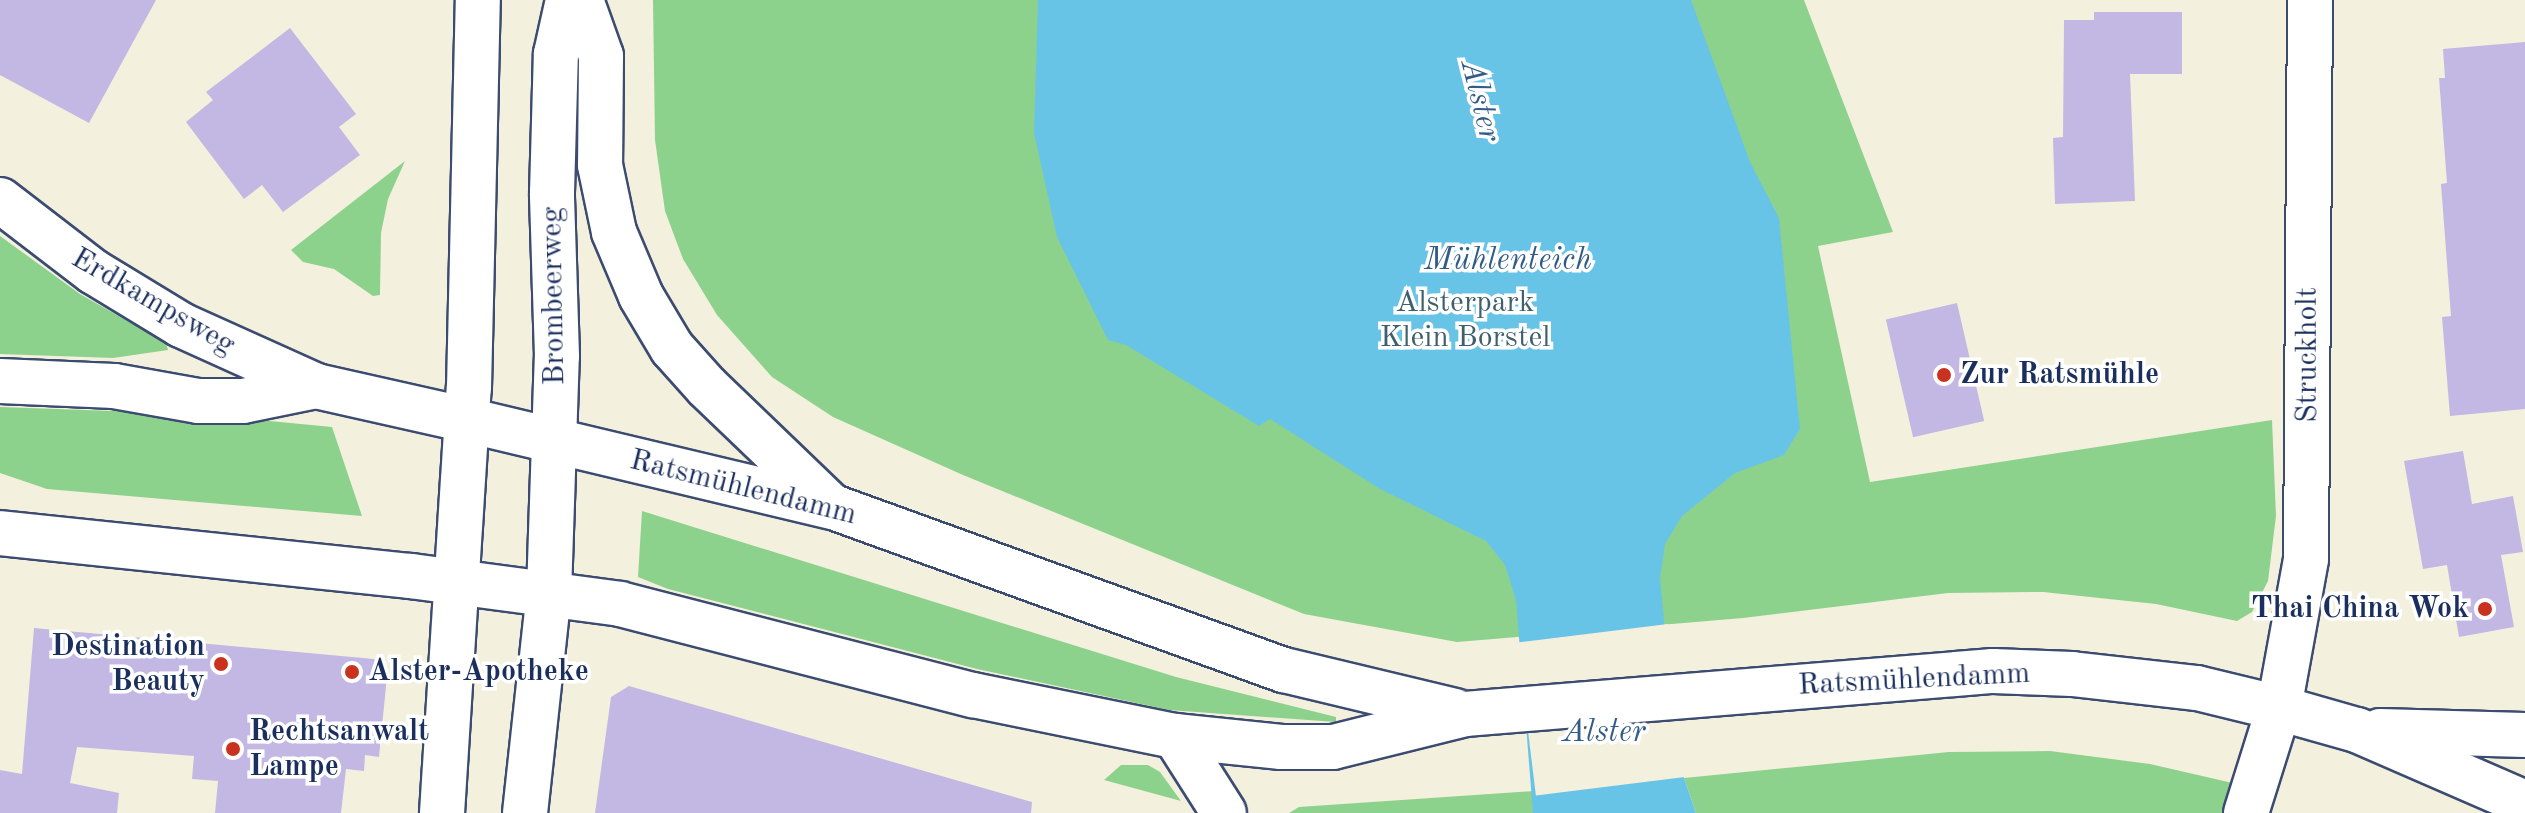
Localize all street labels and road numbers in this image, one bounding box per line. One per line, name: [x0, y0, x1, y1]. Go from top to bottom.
street label: Brombeerweg: [534, 206, 574, 386]
street label: Erdkampsweg: [65, 241, 241, 363]
street label: Struckholt: [2290, 287, 2326, 423]
street label: Ratsmühlendamm: [626, 442, 860, 534]
street label: Ratsmühlendamm: [1797, 656, 2031, 704]

